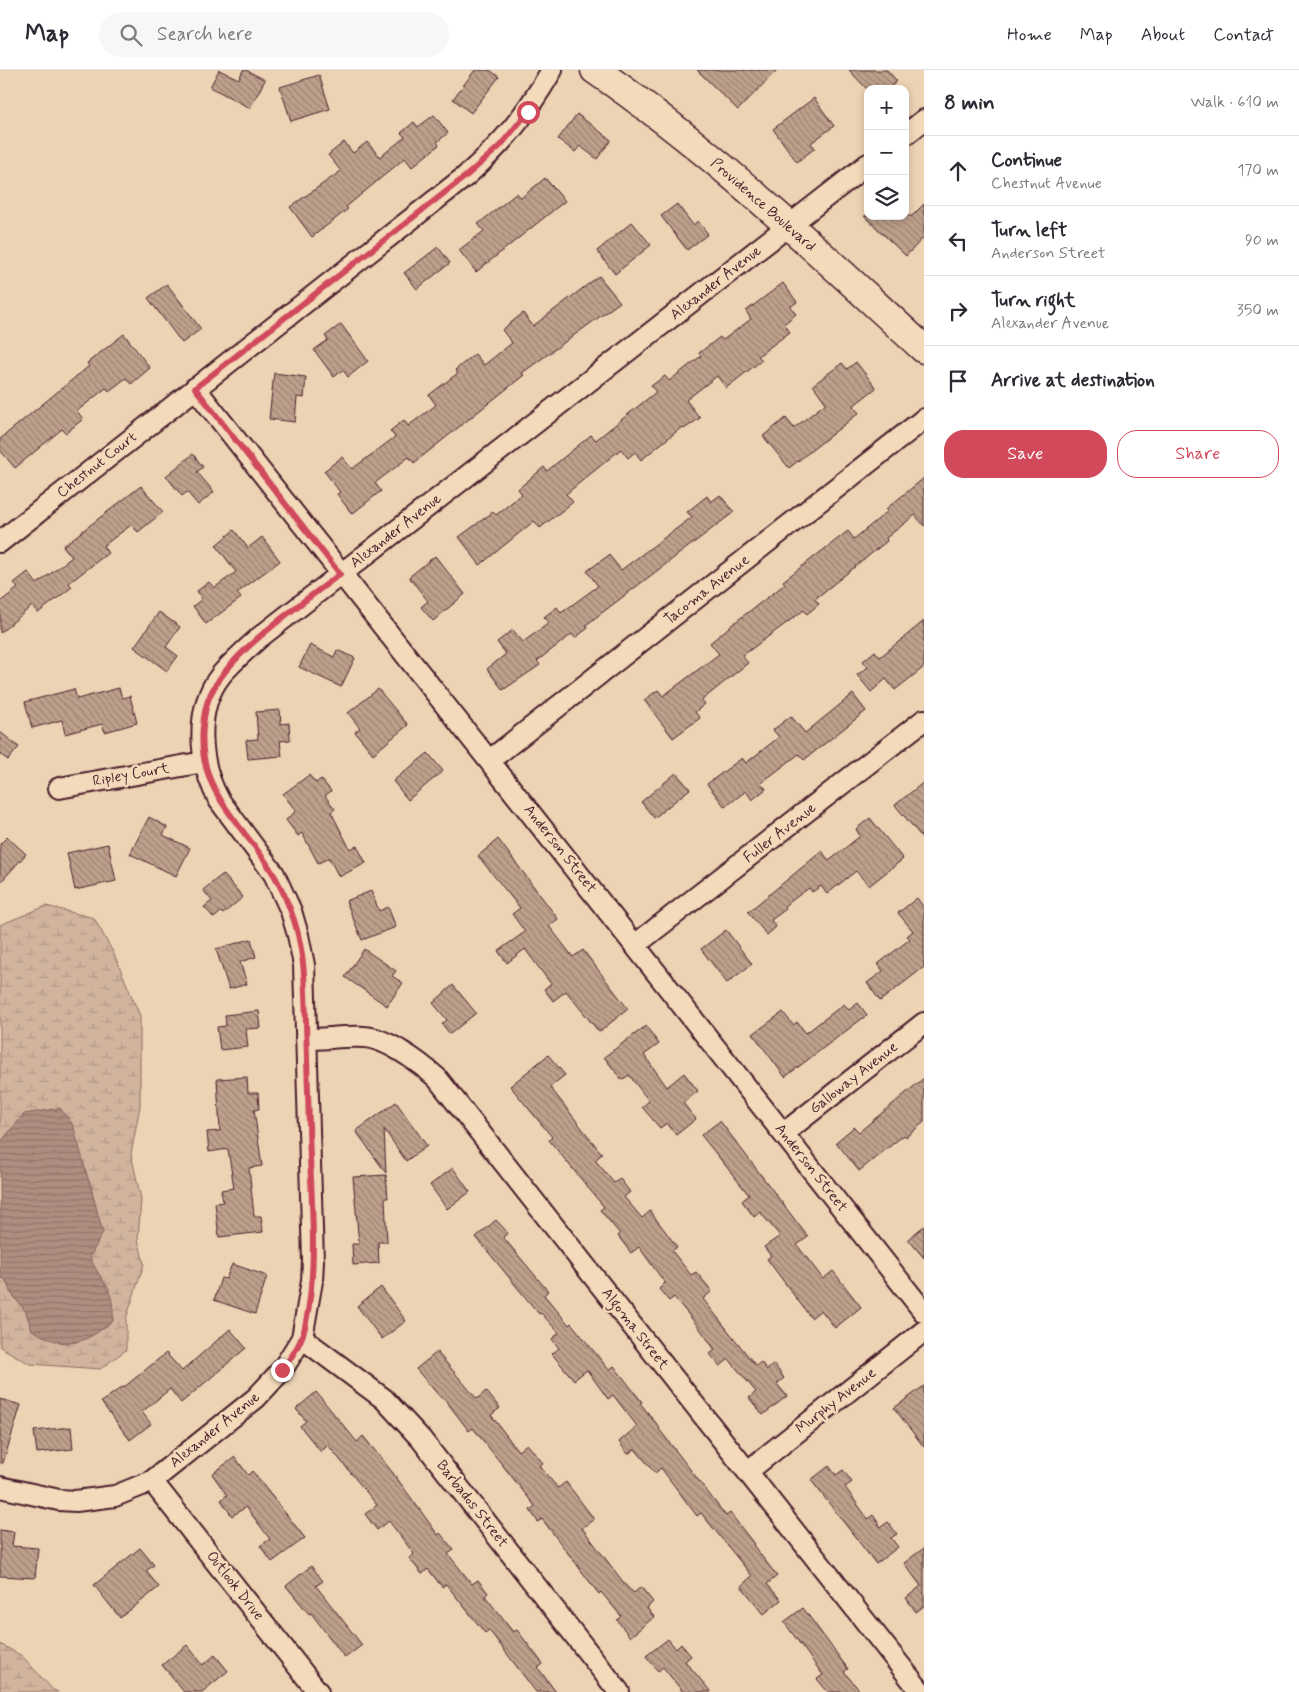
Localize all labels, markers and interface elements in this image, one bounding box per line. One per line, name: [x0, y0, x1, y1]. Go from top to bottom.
search box: [99, 12, 449, 57]
text: Map: [25, 19, 69, 50]
icon: search: [117, 21, 145, 49]
text: Search here: [157, 22, 253, 47]
text: Home: [1007, 23, 1052, 47]
text: Map: [1080, 23, 1113, 47]
text: About: [1141, 23, 1185, 47]
text: Contact: [1213, 23, 1274, 47]
map controls: [864, 85, 909, 220]
button: +: [864, 85, 909, 130]
text: 8 min: [944, 89, 995, 117]
text: Walk · 610 m: [1190, 92, 1279, 113]
route start: [517, 101, 540, 124]
button: −: [864, 130, 909, 175]
text: Continue: [991, 148, 1062, 173]
street label: Providence Boulevard: [706, 154, 820, 256]
icon: ahead: [944, 157, 972, 185]
text: 170 m: [1237, 160, 1279, 181]
text: Chestnut Avenue: [991, 173, 1102, 194]
button: layers: [864, 175, 909, 220]
text: Turn left: [991, 218, 1067, 243]
icon: left: [944, 227, 972, 255]
text: 90 m: [1245, 230, 1279, 251]
street label: Alexander Avenue: [666, 241, 766, 325]
text: Anderson Street: [991, 243, 1105, 264]
text: Turn right: [991, 288, 1075, 313]
icon: right: [944, 297, 972, 325]
text: 350 m: [1237, 300, 1279, 321]
text: Alexander Avenue: [991, 313, 1109, 334]
icon: arrive: [944, 367, 972, 395]
text: Arrive at destination: [991, 368, 1155, 393]
street label: Chestnut Court: [53, 427, 142, 503]
button: Save: [944, 430, 1107, 478]
button: Share: [1117, 430, 1279, 478]
street label: Alexander Avenue: [346, 489, 446, 573]
street label: Tacoma Avenue: [660, 550, 754, 630]
street label: Ripley Court: [91, 758, 171, 792]
street label: Fuller Avenue: [739, 798, 821, 868]
street label: Anderson Street: [519, 801, 601, 897]
street label: Galloway Avenue: [806, 1037, 902, 1119]
street label: Anderson Street: [770, 1120, 852, 1216]
street label: Algoma Street: [596, 1284, 673, 1375]
route end: [271, 1359, 294, 1382]
street label: Murphy Avenue: [792, 1363, 880, 1439]
street label: Alexander Avenue: [166, 1387, 264, 1473]
street label: Barbados Street: [432, 1456, 512, 1552]
street label: Outlook Drive: [202, 1547, 269, 1625]

